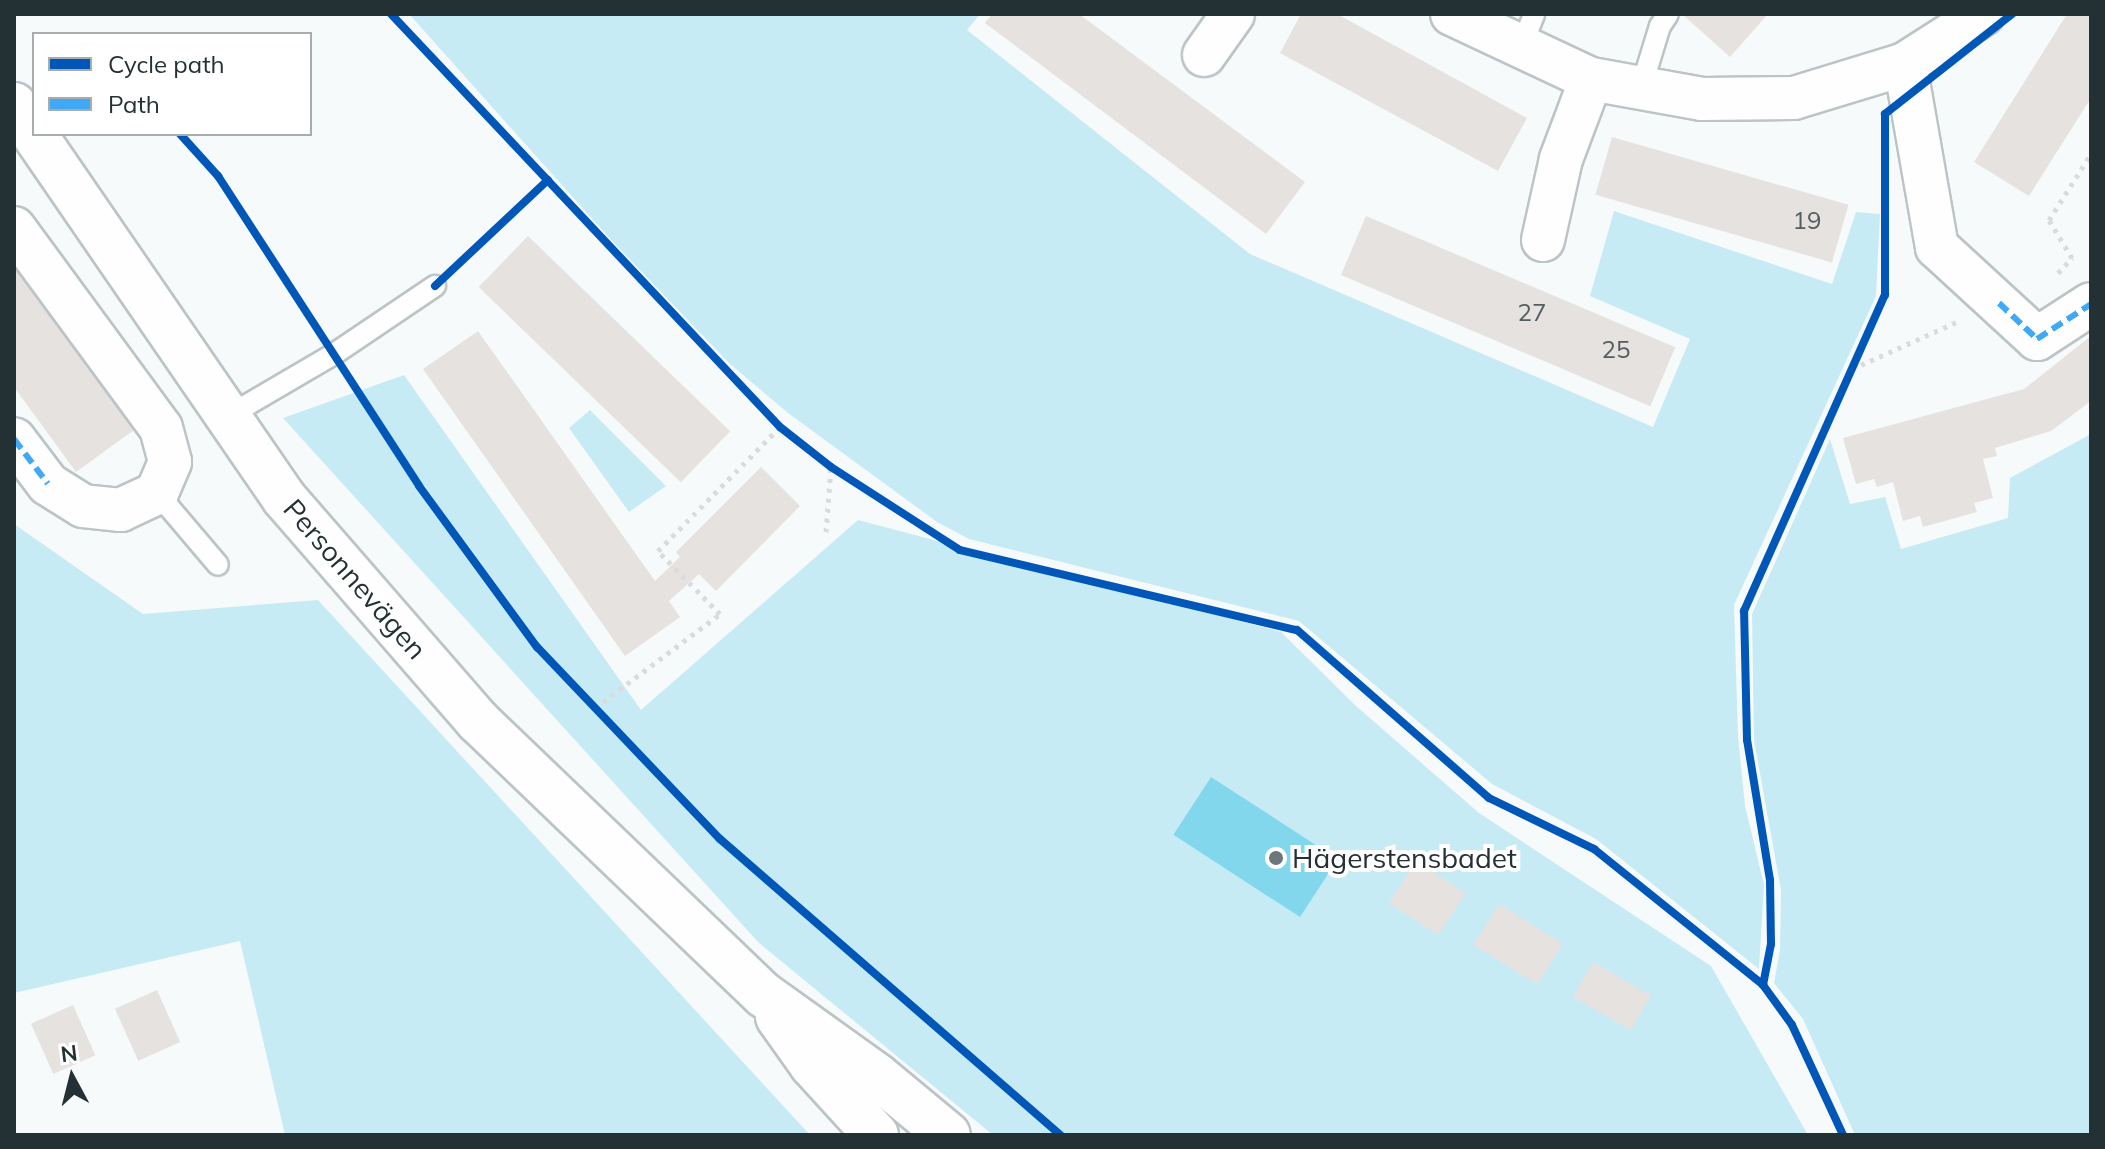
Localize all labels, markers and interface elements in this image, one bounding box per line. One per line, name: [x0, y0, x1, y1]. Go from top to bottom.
legend: [32, 32, 312, 136]
text: Cycle path: [108, 49, 225, 79]
text: Path: [108, 89, 160, 119]
house number: 19: [1793, 207, 1821, 235]
house number: 27: [1518, 299, 1546, 327]
house number: 25: [1602, 336, 1630, 364]
street label: Personnevägen: [276, 492, 434, 666]
place label: Hägerstensbadet: [1292, 841, 1517, 875]
marker: Hägerstensbadet: [1267, 849, 1285, 867]
north arrow: [32, 1037, 112, 1117]
text: N: [59, 1038, 79, 1068]

